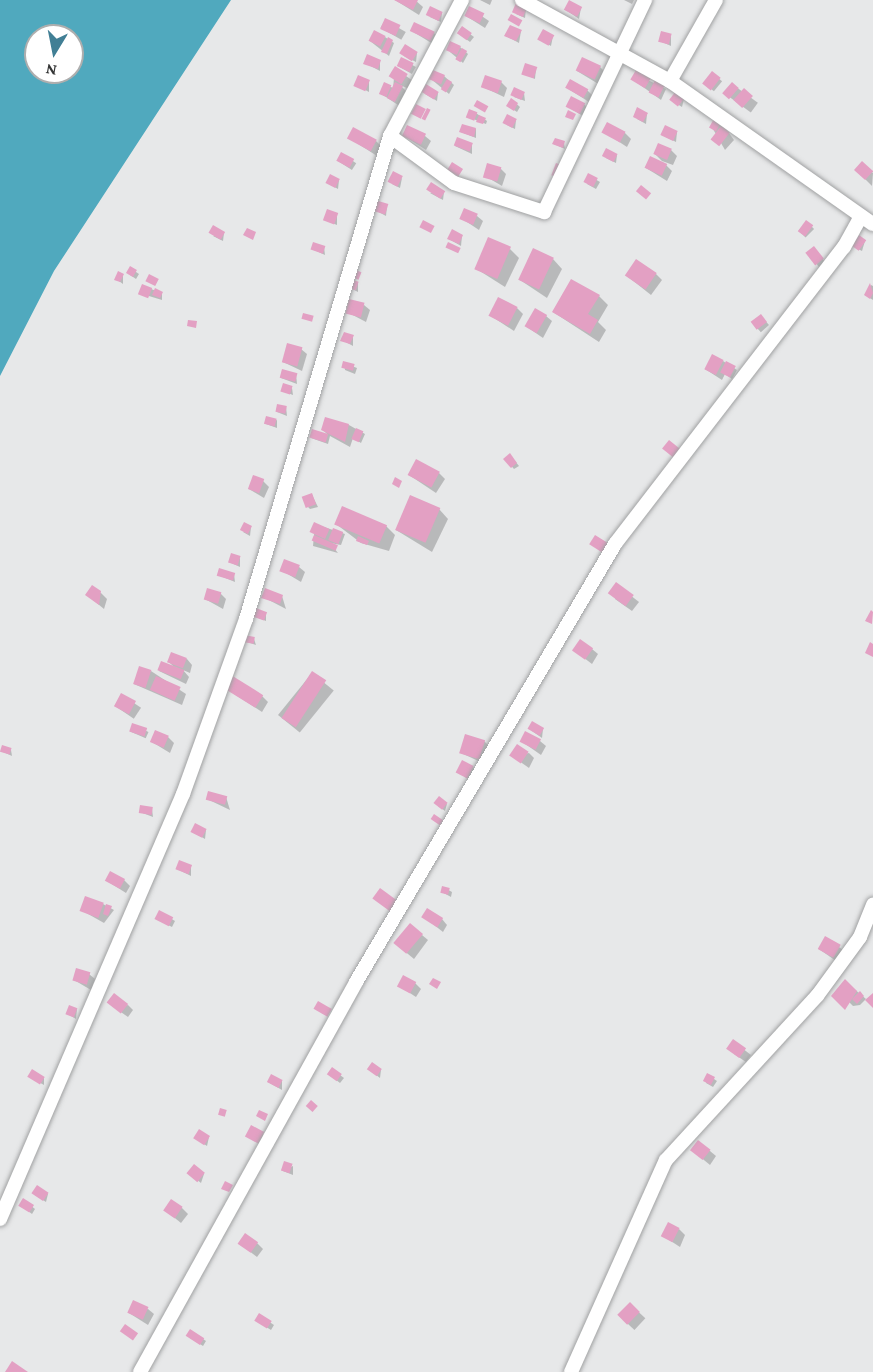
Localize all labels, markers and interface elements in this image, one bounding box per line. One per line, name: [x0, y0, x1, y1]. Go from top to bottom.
north arrow: [24, 24, 84, 84]
text: N: [44, 61, 58, 80]

